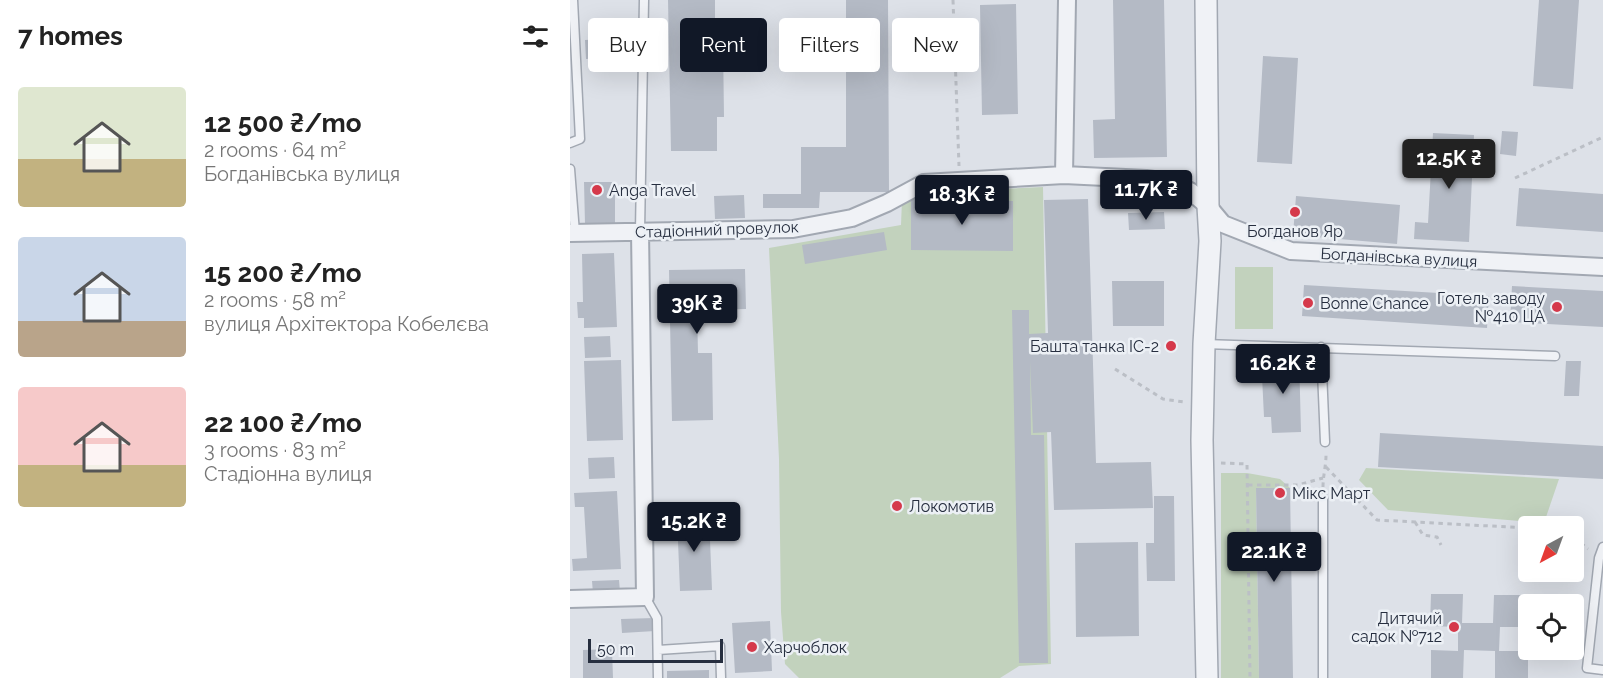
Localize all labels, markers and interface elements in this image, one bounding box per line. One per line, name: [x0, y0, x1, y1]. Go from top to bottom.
chip: Buy: [588, 18, 668, 72]
chip: Rent: [680, 18, 767, 72]
chip: Filters: [779, 18, 880, 72]
chip: New: [892, 18, 979, 72]
icon: filters: [519, 20, 552, 53]
text: 7 homes: [18, 21, 123, 51]
text: 12 500 ₴/mo: [204, 108, 361, 138]
icon: home: [66, 111, 138, 183]
text: 2 rooms · 64 m²: [204, 138, 346, 162]
pin: 12.5K ₴: [1394, 139, 1504, 190]
text: 12.5K ₴: [1416, 146, 1482, 170]
text: Богданівська вулиця: [204, 162, 400, 186]
pin: 11.7K ₴: [1091, 170, 1201, 221]
pin: 18.3K ₴: [907, 175, 1017, 226]
text: 11.7K ₴: [1114, 177, 1178, 201]
place label: Anga Travel: [609, 181, 696, 200]
text: 18.3K ₴: [929, 182, 995, 206]
marker: Anga Travel: [590, 183, 604, 197]
marker: Богданов Яр: [1288, 205, 1302, 219]
street label: Стадіонний провулок: [635, 217, 799, 242]
place label: Богданов Яр: [1247, 222, 1343, 241]
street label: Богданівська вулиця: [1320, 244, 1478, 271]
text: 15 200 ₴/mo: [204, 258, 361, 288]
icon: home: [66, 261, 138, 333]
pin: 39K ₴: [655, 284, 739, 335]
text: 2 rooms · 58 m²: [204, 288, 346, 312]
place label: Готель заводу №410 ЦА: [1437, 289, 1545, 326]
text: 39K ₴: [671, 291, 723, 315]
place label: Bonne Chance: [1320, 294, 1429, 313]
marker: Bonne Chance: [1301, 296, 1315, 310]
marker: Готель заводу №410 ЦА: [1550, 300, 1564, 314]
text: вулиця Архітектора Кобелєва: [204, 312, 489, 336]
place label: Башта танка ІС-2: [1030, 337, 1159, 356]
marker: Башта танка ІС-2: [1164, 339, 1178, 353]
pin: 16.2K ₴: [1228, 344, 1338, 395]
text: 16.2K ₴: [1250, 351, 1316, 375]
text: 22 100 ₴/mo: [204, 408, 362, 438]
icon: home: [66, 411, 138, 483]
text: 3 rooms · 83 m²: [204, 438, 346, 462]
text: Стадіонна вулиця: [204, 462, 372, 486]
place label: Мікс Март: [1292, 484, 1371, 503]
marker: Мікс Март: [1273, 486, 1287, 500]
place label: Локомотив: [909, 497, 994, 516]
marker: Локомотив: [890, 499, 904, 513]
pin: 15.2K ₴: [639, 502, 749, 553]
text: 15.2K ₴: [661, 509, 727, 533]
north arrow: [1518, 516, 1584, 582]
map controls: [1518, 516, 1584, 660]
pin: 22.1K ₴: [1219, 532, 1329, 583]
text: 22.1K ₴: [1241, 539, 1307, 563]
button: locate: [1518, 594, 1584, 660]
place label: Дитячий садок №712: [1351, 609, 1442, 646]
marker: Дитячий садок №712: [1447, 620, 1461, 634]
scale bar: [588, 636, 723, 664]
place label: Харчоблок: [764, 638, 847, 657]
text: 50 m: [597, 640, 634, 659]
marker: Харчоблок: [745, 640, 759, 654]

